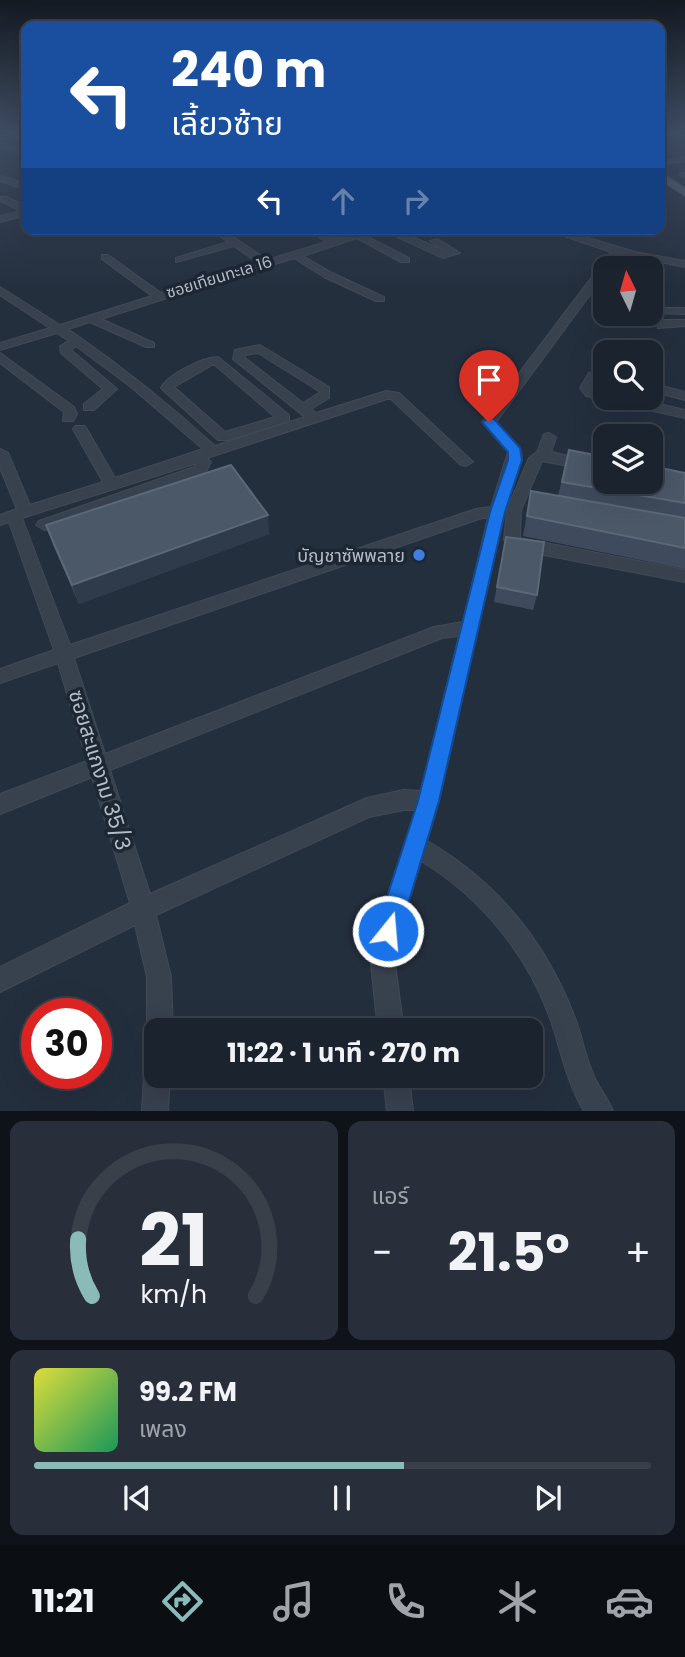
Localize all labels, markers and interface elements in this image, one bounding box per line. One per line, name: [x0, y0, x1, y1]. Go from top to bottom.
text: 240 m: [171, 36, 326, 104]
icon: left: [56, 49, 147, 140]
text: เลี้ยวซ้าย: [171, 101, 283, 146]
icon: left: [251, 182, 289, 220]
icon: ahead: [324, 182, 362, 220]
icon: right: [397, 182, 435, 220]
street label: ซอยเทียนทะเล 16: [163, 250, 275, 304]
north arrow: [593, 256, 663, 326]
map controls: [593, 256, 663, 494]
button: search: [593, 340, 663, 410]
pin: [459, 350, 519, 422]
icon: arrive: [470, 361, 508, 399]
button: layers: [593, 424, 663, 494]
place label: บัญชาซัพพลาย: [297, 543, 405, 568]
marker: บัญชาซัพพลาย: [411, 547, 427, 563]
street label: ซอยสะแกงาม 35/3: [62, 686, 138, 854]
position arrow: [351, 894, 425, 968]
speed limit sign: 30: [21, 998, 112, 1089]
text: 11:22 · 1 นาที · 270 m: [227, 1035, 460, 1071]
text: แอร์: [372, 1180, 409, 1212]
text: 21: [139, 1191, 208, 1292]
text: 21.5°: [448, 1216, 570, 1289]
text: −: [372, 1226, 392, 1279]
text: +: [625, 1226, 651, 1279]
text: km/h: [140, 1277, 207, 1312]
text: 99.2 FM: [139, 1374, 237, 1410]
text: เพลง: [139, 1413, 187, 1445]
icon: previous: [118, 1479, 156, 1517]
icon: pause: [323, 1479, 361, 1517]
icon: next: [529, 1479, 567, 1517]
icon: directions: [158, 1577, 207, 1626]
icon: music: [269, 1577, 318, 1626]
icon: phone: [381, 1577, 430, 1626]
icon: climate: [493, 1577, 542, 1626]
icon: car: [605, 1577, 654, 1626]
text: 11:21: [31, 1578, 95, 1623]

